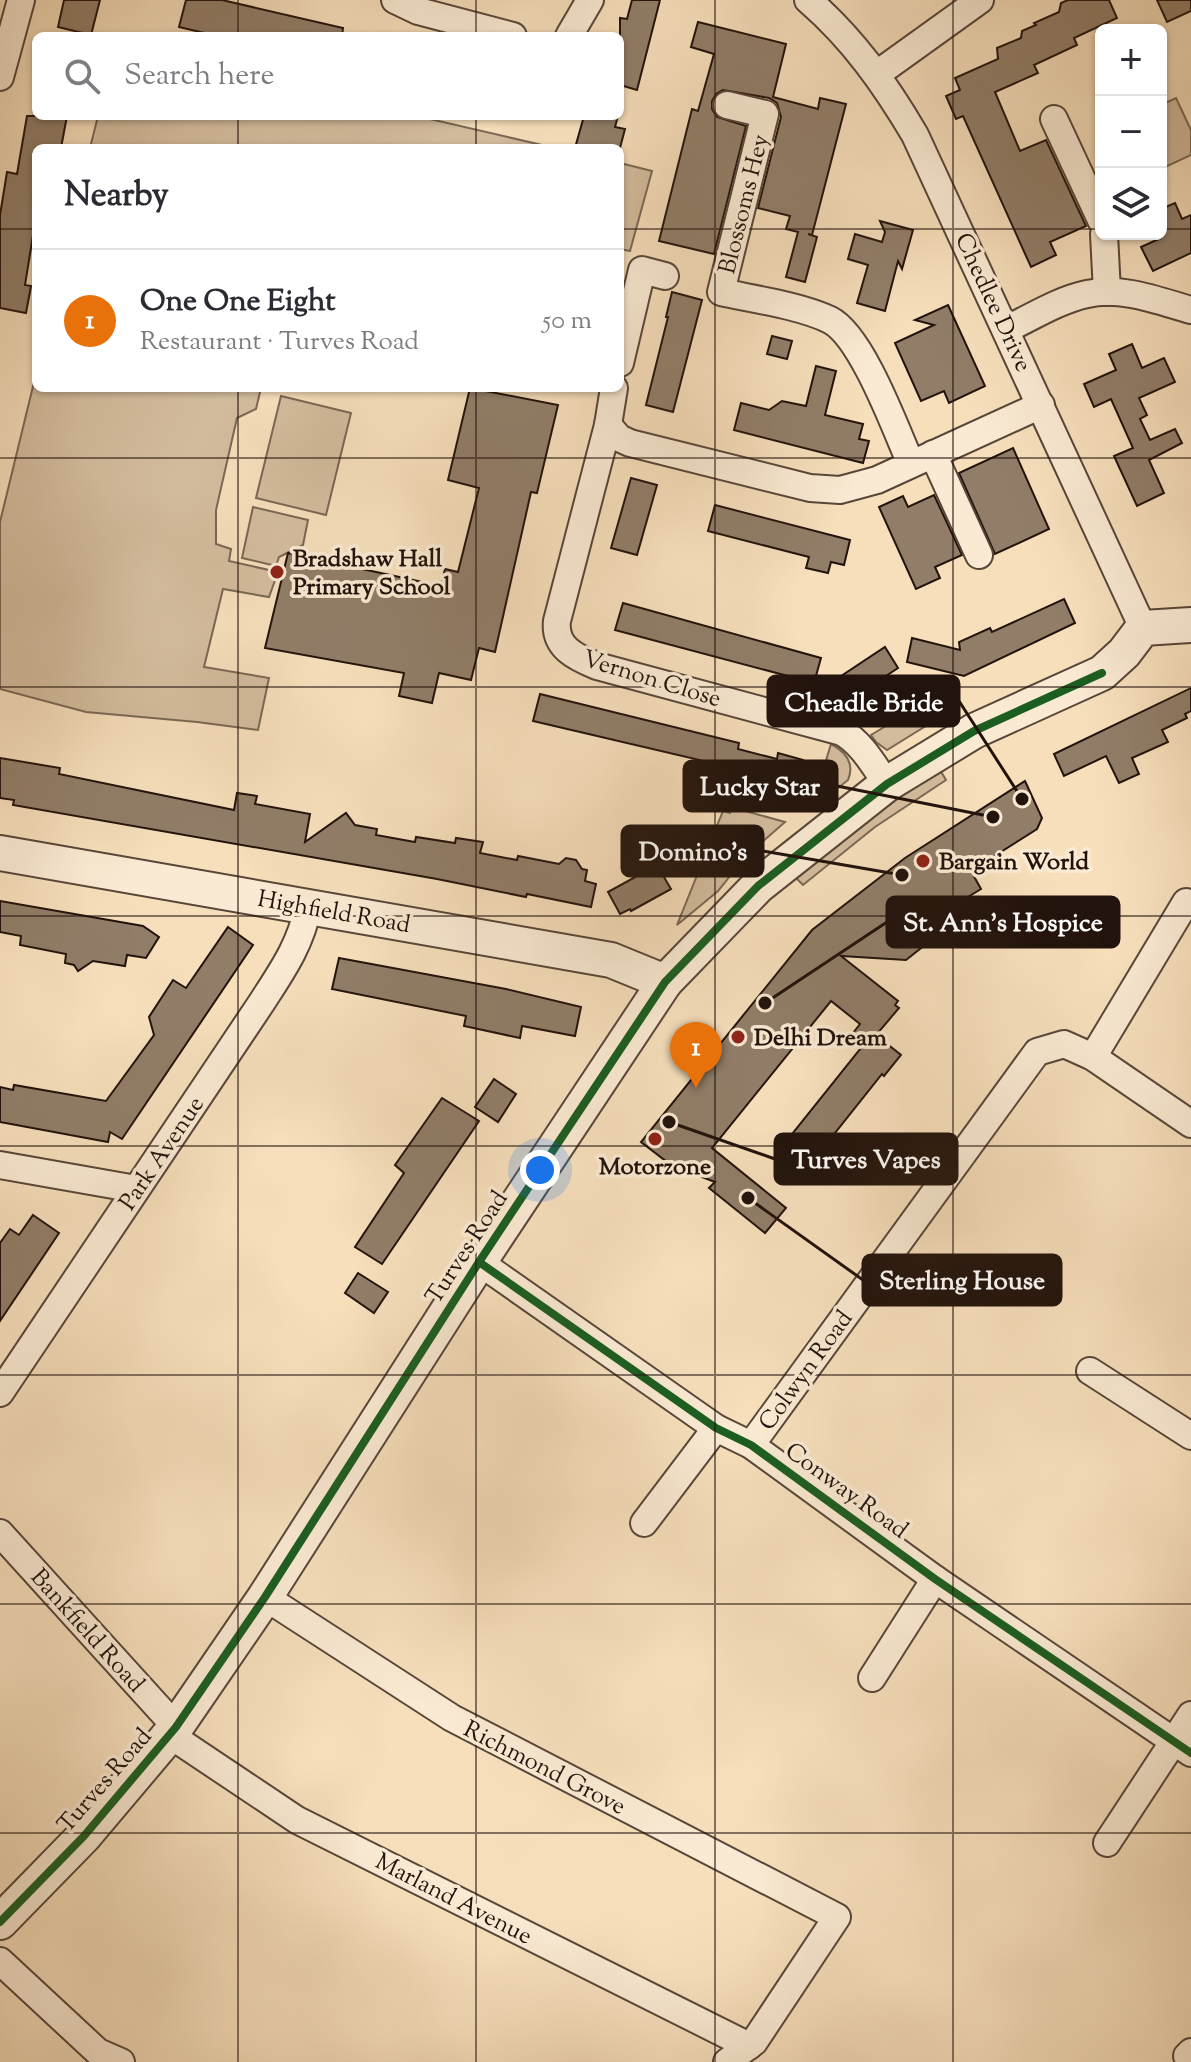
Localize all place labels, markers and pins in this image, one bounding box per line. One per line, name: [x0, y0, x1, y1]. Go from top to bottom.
place label: Bradshaw Hall Primary School: [293, 543, 451, 605]
marker: Bradshaw Hall Primary School: [268, 563, 286, 581]
callout: Cheadle Bride: [768, 676, 959, 726]
callout: Lucky Star: [684, 761, 837, 811]
callout: Domino's: [622, 826, 763, 876]
place label: Bargain World: [939, 846, 1090, 880]
marker: Bargain World: [914, 852, 932, 870]
callout: St. Ann's Hospice: [887, 897, 1119, 947]
pin: 1: [670, 1022, 722, 1088]
place label: Delhi Dream: [754, 1022, 887, 1056]
marker: Delhi Dream: [729, 1028, 747, 1046]
marker: Motorzone: [646, 1130, 664, 1148]
callout: Turves Vapes: [775, 1134, 957, 1184]
place label: Motorzone: [599, 1151, 711, 1185]
callout: Sterling House: [863, 1255, 1061, 1305]

